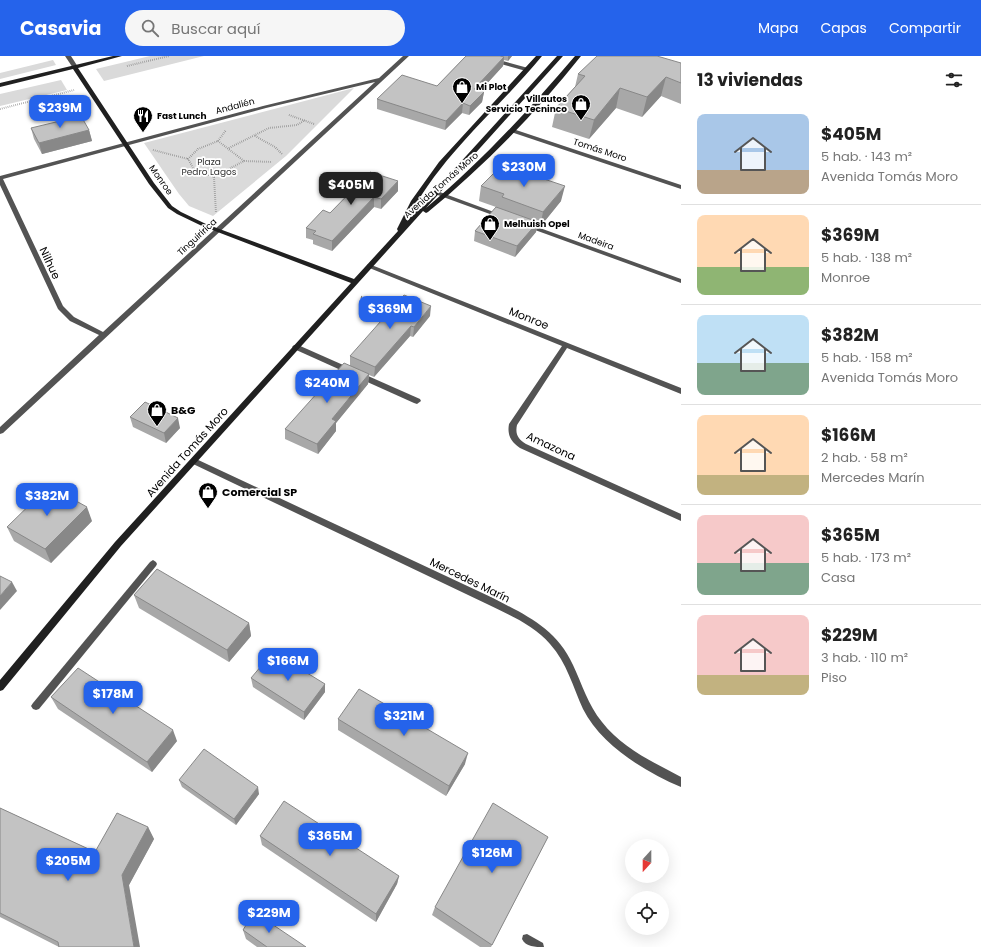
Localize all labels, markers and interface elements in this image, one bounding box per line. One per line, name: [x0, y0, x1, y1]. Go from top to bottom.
search box: [125, 10, 405, 46]
text: Casavia: [20, 15, 101, 42]
icon: search: [139, 17, 161, 39]
text: Buscar aquí: [171, 18, 260, 39]
text: Mapa: [758, 18, 798, 38]
text: Capas: [820, 18, 867, 38]
text: Compartir: [889, 18, 961, 38]
text: 13 viviendas: [697, 68, 803, 92]
icon: filters: [943, 69, 965, 91]
shop icon: Mi Plot: [451, 76, 473, 104]
place label: Mi Plot: [476, 81, 507, 93]
place label: Villautos Servicio Tecninco: [486, 93, 567, 115]
shop icon: Villautos Servicio Tecninco: [570, 93, 592, 121]
pin: $239M: [32, 95, 88, 129]
street label: Andalién: [214, 95, 256, 117]
text: $239M: [38, 98, 82, 117]
restaurant icon: Fast Lunch: [132, 105, 154, 133]
place label: Fast Lunch: [157, 110, 207, 122]
text: $405M: [821, 122, 881, 146]
icon: home: [729, 130, 777, 178]
street label: Tomás Moro: [572, 136, 629, 164]
text: 5 hab. · 143 m²: [821, 147, 912, 166]
street label: Avenida Tomás Moro: [401, 149, 481, 221]
pin: $230M: [496, 154, 552, 188]
park label: Plaza Pedro Lagos: [182, 156, 237, 178]
text: $230M: [502, 157, 546, 176]
street label: Monroe: [146, 163, 176, 198]
text: Avenida Tomás Moro: [821, 167, 958, 186]
pin: $405M: [323, 172, 379, 206]
text: $405M: [328, 175, 374, 194]
shop icon: Melhuish Opel: [479, 213, 501, 241]
street label: Tinguiririca: [175, 216, 219, 258]
place label: Melhuish Opel: [504, 218, 570, 230]
text: $369M: [821, 223, 879, 247]
street label: Madeira: [576, 229, 616, 253]
icon: home: [729, 231, 777, 279]
street label: Nilhue: [36, 244, 65, 282]
text: 5 hab. · 138 m²: [821, 248, 912, 267]
text: Monroe: [821, 268, 870, 287]
pin: $369M: [362, 296, 418, 330]
text: $369M: [368, 299, 412, 318]
street label: Monroe: [507, 303, 551, 333]
text: $382M: [821, 323, 879, 347]
icon: home: [729, 331, 777, 379]
text: 5 hab. · 158 m²: [821, 348, 913, 367]
text: Avenida Tomás Moro: [821, 368, 958, 387]
pin: $240M: [299, 370, 355, 404]
text: $240M: [304, 373, 350, 392]
shop icon: B&G: [146, 399, 168, 427]
place label: B&G: [171, 402, 196, 418]
street label: Avenida Tomás Moro: [142, 404, 232, 500]
text: $166M: [821, 423, 876, 447]
street label: Amazona: [524, 428, 578, 464]
icon: home: [729, 431, 777, 479]
text: 2 hab. · 58 m²: [821, 448, 908, 467]
text: Mercedes Marín: [821, 468, 925, 487]
shop icon: Comercial SP: [197, 481, 219, 509]
pin: $382M: [19, 483, 75, 517]
place label: Comercial SP: [222, 484, 297, 500]
text: $382M: [25, 486, 69, 505]
text: $365M: [821, 523, 880, 547]
icon: home: [729, 531, 777, 579]
text: 5 hab. · 173 m²: [821, 548, 911, 567]
street label: Mercedes Marín: [427, 554, 513, 606]
text: Casa: [821, 568, 855, 587]
text: $229M: [821, 623, 878, 647]
icon: home: [729, 631, 777, 679]
pin: $166M: [260, 648, 316, 682]
text: 3 hab. · 110 m²: [821, 648, 908, 667]
text: $166M: [267, 651, 309, 670]
text: Piso: [821, 668, 847, 687]
pin: $178M: [85, 681, 141, 715]
text: $178M: [93, 684, 133, 703]
pin: $321M: [376, 703, 432, 737]
text: $321M: [384, 706, 424, 725]
pin: $365M: [302, 823, 358, 857]
text: $365M: [307, 826, 353, 845]
north arrow: [625, 839, 669, 883]
map controls: [625, 839, 669, 935]
pin: $126M: [464, 840, 520, 874]
text: $126M: [471, 843, 513, 862]
pin: $205M: [40, 848, 96, 882]
text: $205M: [46, 851, 90, 870]
button: locate: [625, 891, 669, 935]
pin: $229M: [241, 900, 297, 934]
text: $229M: [247, 903, 291, 922]

